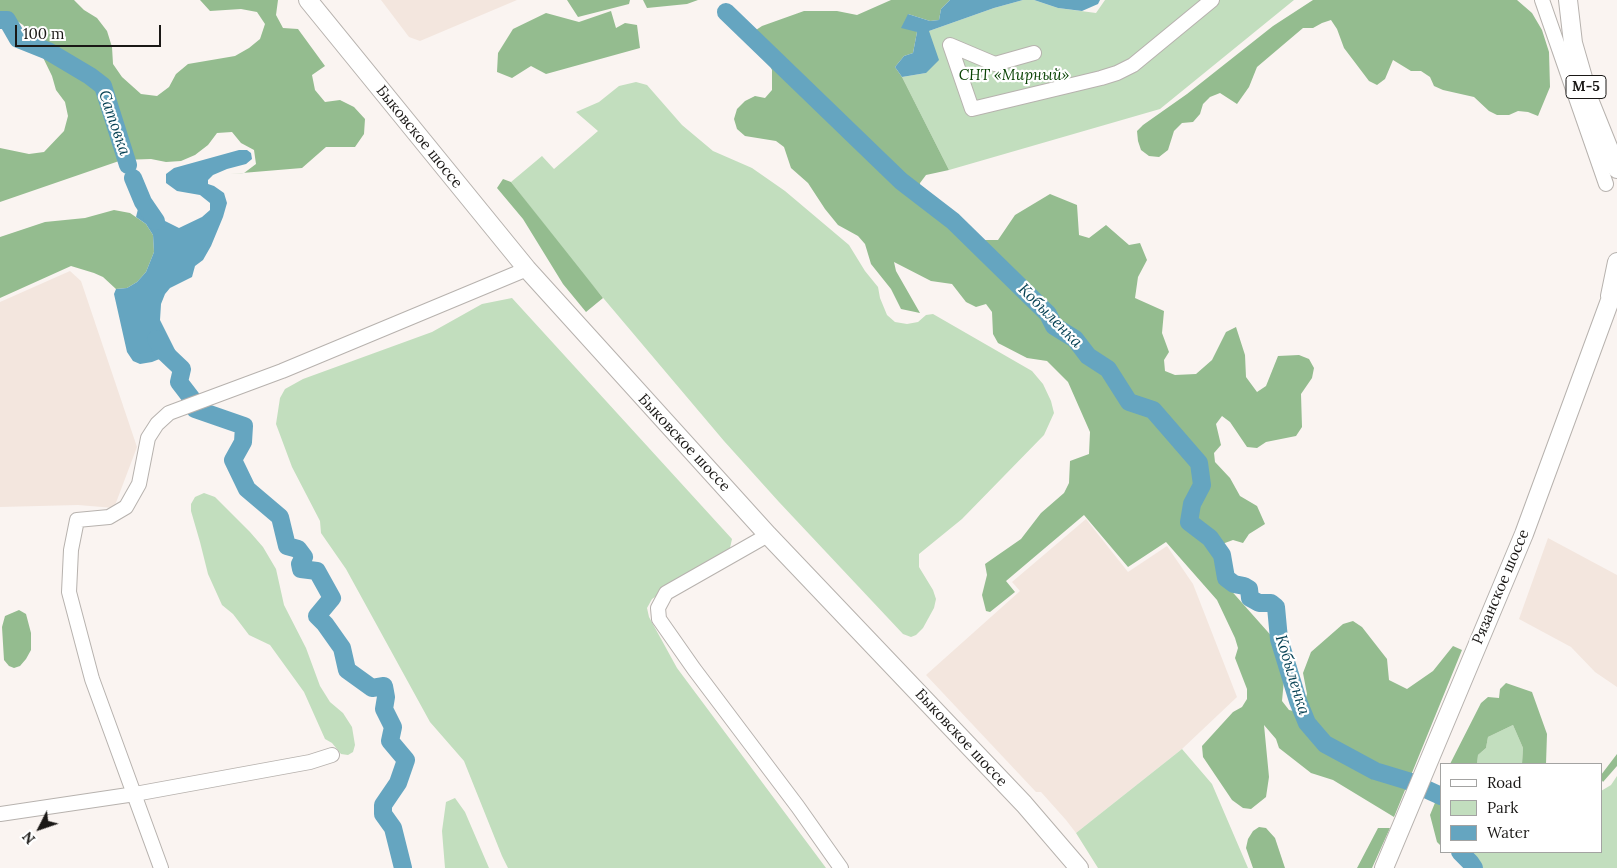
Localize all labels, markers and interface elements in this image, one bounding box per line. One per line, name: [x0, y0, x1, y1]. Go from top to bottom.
scale bar: [18, 15, 164, 47]
text: 100 m: [23, 24, 64, 43]
park label: СНТ «Мирный»: [959, 67, 1069, 85]
road number: М-5: [1566, 75, 1606, 98]
street label: Быковское шоссе: [372, 82, 466, 192]
water label: Сатовка: [94, 88, 134, 158]
water label: Кобыленка: [1014, 280, 1086, 352]
street label: Быковское шоссе: [634, 390, 734, 496]
street label: Рязанское шоссе: [1469, 527, 1533, 647]
water label: Кобыленка: [1271, 633, 1313, 717]
street label: Быковское шоссе: [911, 685, 1011, 791]
legend: [1440, 763, 1602, 853]
text: Road: [1487, 773, 1522, 792]
text: Park: [1487, 798, 1518, 817]
north arrow: [15, 803, 65, 853]
text: Water: [1487, 823, 1529, 842]
text: N: [18, 828, 39, 848]

